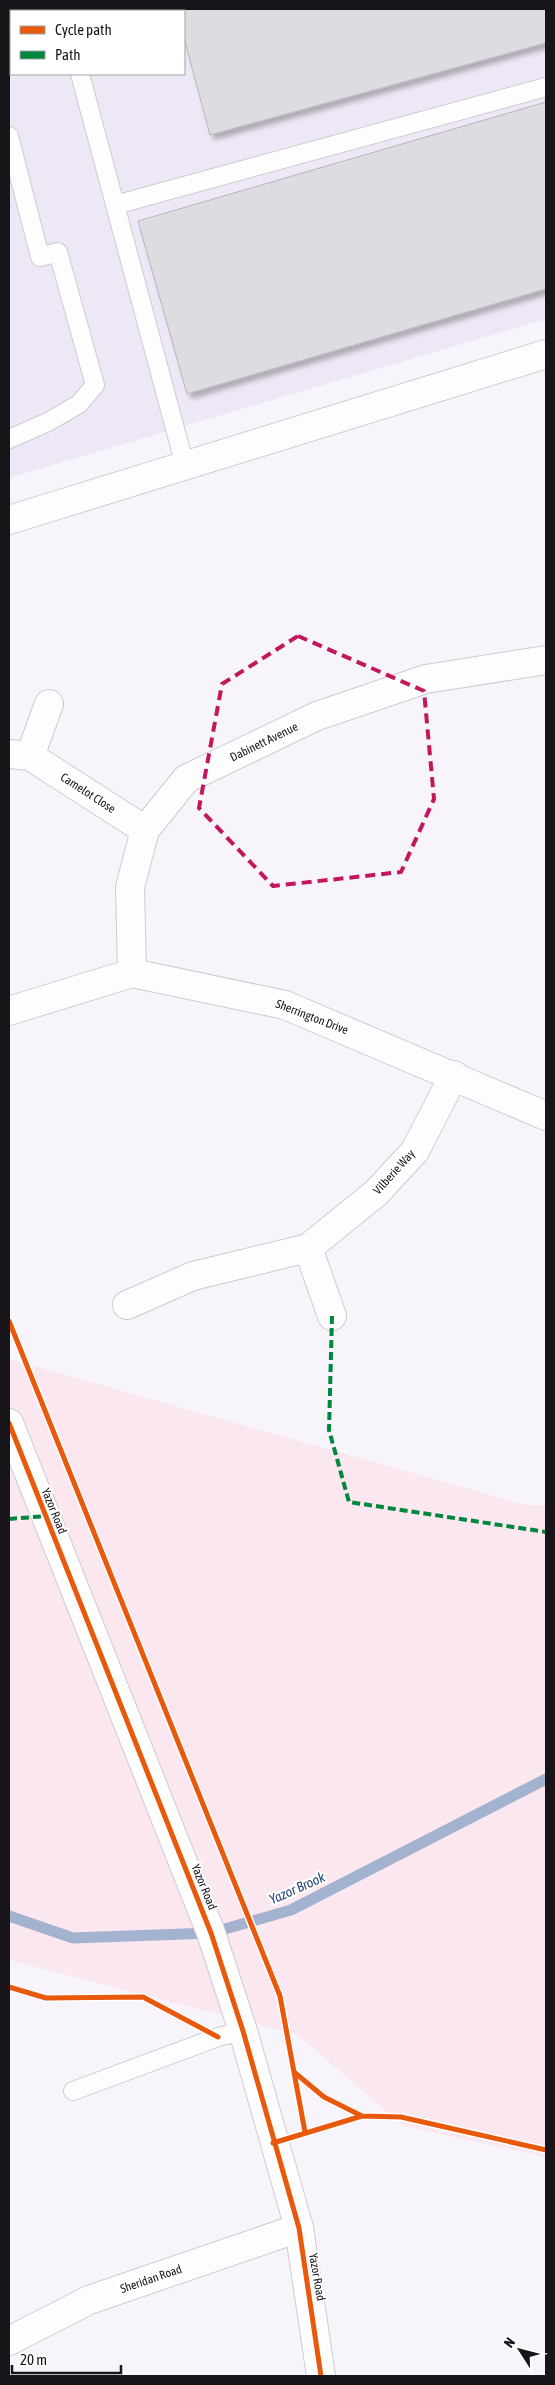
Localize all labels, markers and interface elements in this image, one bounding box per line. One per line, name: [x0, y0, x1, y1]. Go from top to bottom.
legend: [10, 10, 185, 75]
text: Cycle path: [55, 21, 112, 38]
text: Path: [55, 46, 81, 63]
street label: Dabinett Avenue: [228, 720, 300, 764]
street label: Camelot Close: [58, 770, 118, 816]
street label: Sherrington Drive: [274, 997, 350, 1037]
street label: Vilberie Way: [370, 1147, 418, 1197]
street label: Yazor Road: [38, 1486, 70, 1536]
street label: Yazor Road: [188, 1862, 220, 1912]
water label: Yazor Brook: [267, 1868, 328, 1907]
street label: Yazor Road: [306, 2252, 328, 2302]
street label: Sheridan Road: [118, 2262, 184, 2296]
north arrow: [495, 2325, 545, 2375]
text: N: [501, 2334, 518, 2350]
scale bar: [12, 2342, 121, 2374]
text: 20 m: [20, 2351, 47, 2368]

